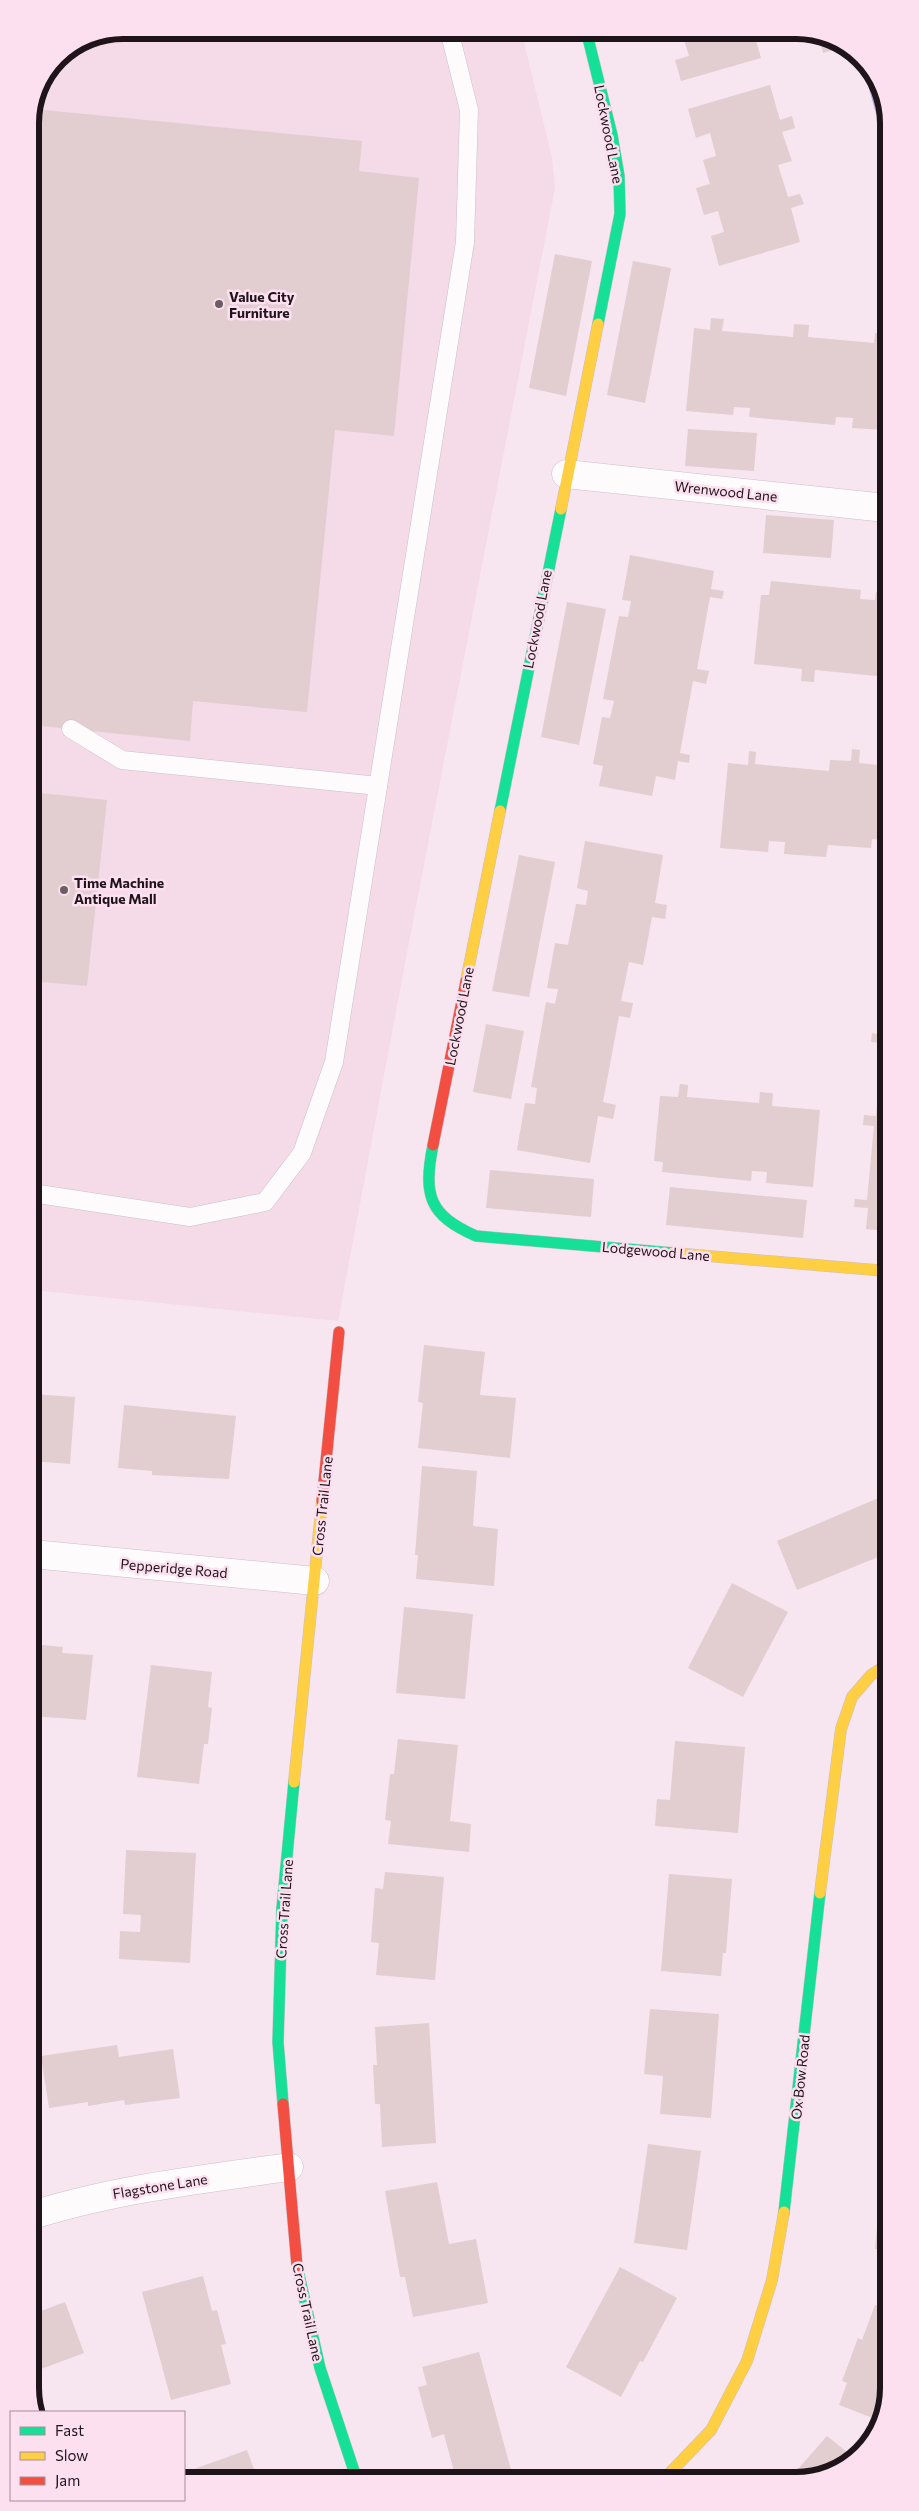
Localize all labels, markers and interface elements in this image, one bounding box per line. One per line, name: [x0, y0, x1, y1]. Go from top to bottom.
street label: Lockwood Lane: [591, 83, 627, 185]
place label: Value City Furniture: [229, 288, 295, 321]
marker: Value City Furniture: [213, 298, 225, 310]
street label: Wrenwood Lane: [674, 477, 778, 505]
street label: Lockwood Lane: [519, 568, 555, 670]
place label: Time Machine Antique Mall: [74, 874, 164, 907]
marker: Time Machine Antique Mall: [58, 884, 70, 896]
street label: Lockwood Lane: [441, 965, 477, 1067]
street label: Lodgewood Lane: [601, 1238, 711, 1264]
street label: Cross Trail Lane: [308, 1456, 336, 1556]
street label: Pepperidge Road: [120, 1555, 228, 1581]
street label: Cross Trail Lane: [272, 1859, 296, 1959]
street label: Ox Bow Road: [787, 2034, 813, 2120]
street label: Flagstone Lane: [111, 2170, 209, 2202]
street label: Cross Trail Lane: [289, 2261, 327, 2363]
legend: [10, 2411, 185, 2501]
text: Fast: [55, 2421, 84, 2439]
text: Slow: [55, 2446, 88, 2464]
text: Jam: [55, 2471, 80, 2489]

